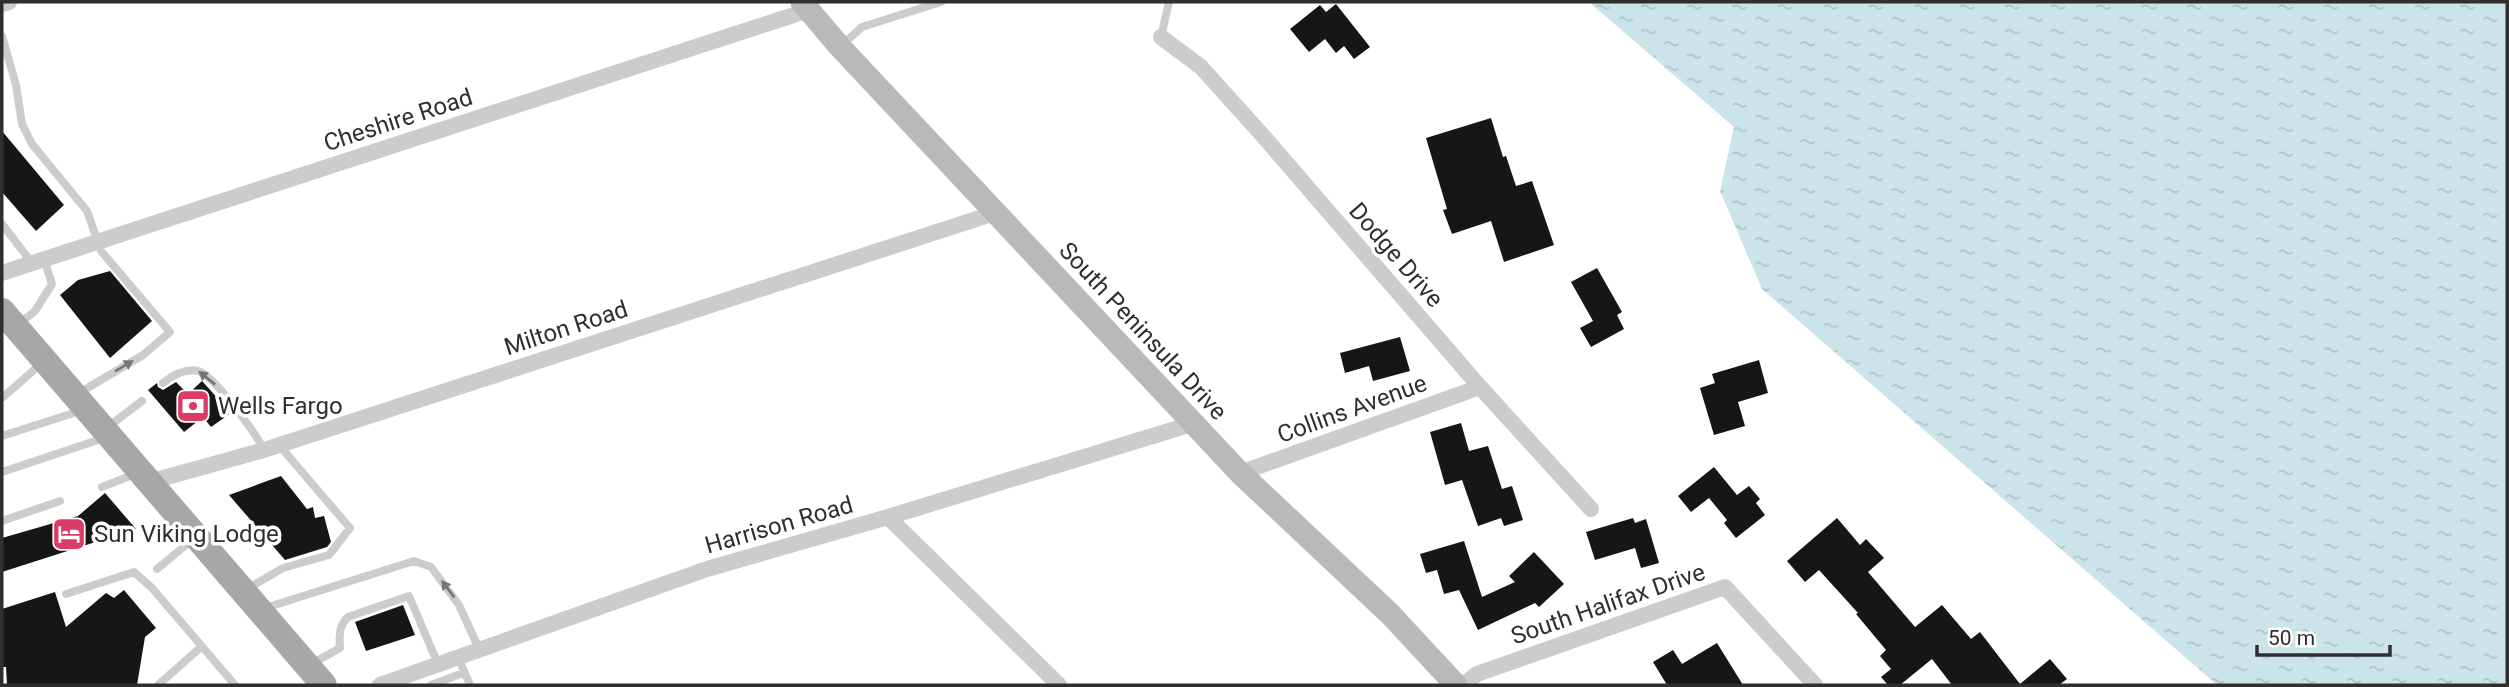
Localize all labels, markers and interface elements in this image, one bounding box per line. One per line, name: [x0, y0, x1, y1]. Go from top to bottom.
street label: Cheshire Road: [320, 83, 476, 157]
street label: Dodge Drive: [1343, 197, 1449, 313]
street label: South Peninsula Drive: [1053, 236, 1233, 426]
street label: Milton Road: [501, 295, 631, 361]
one-way arrow: [114, 360, 133, 372]
street label: Collins Avenue: [1273, 369, 1431, 449]
one-way arrow: [198, 371, 216, 386]
bank icon: Wells Fargo: [174, 387, 212, 425]
place label: Wells Fargo: [218, 392, 343, 420]
street label: Harrison Road: [702, 491, 856, 559]
hotel icon: Sun Viking Lodge: [50, 515, 88, 553]
place label: Sun Viking Lodge: [94, 520, 279, 548]
street label: South Halifax Drive: [1507, 558, 1709, 650]
one-way arrow: [441, 580, 455, 598]
scale bar: [2257, 614, 2390, 658]
text: 50 m: [2268, 626, 2315, 650]

